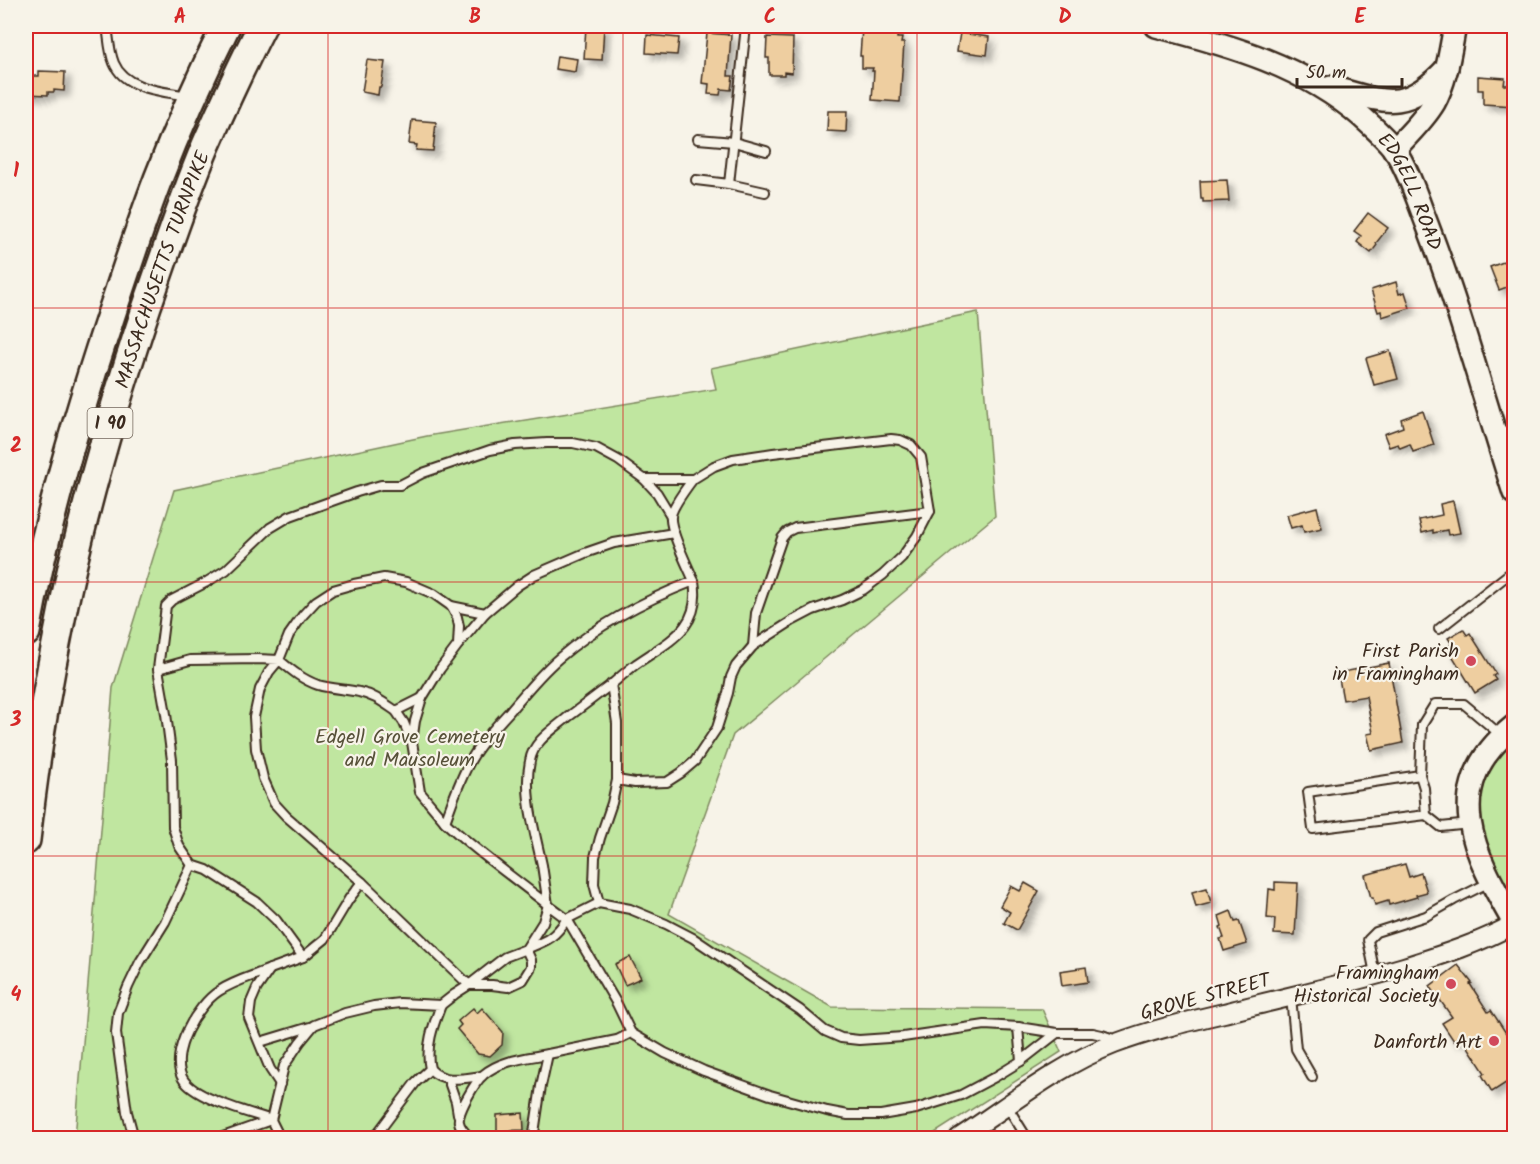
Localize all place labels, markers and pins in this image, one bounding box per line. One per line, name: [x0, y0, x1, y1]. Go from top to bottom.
place label: First Parish in Framingham: [1332, 636, 1459, 691]
marker: First Parish in Framingham: [1464, 654, 1478, 668]
place label: Framingham Historical Society: [1293, 958, 1440, 1013]
marker: Framingham Historical Society: [1444, 977, 1458, 991]
place label: Danforth Art: [1373, 1027, 1482, 1059]
marker: Danforth Art: [1487, 1034, 1501, 1048]

